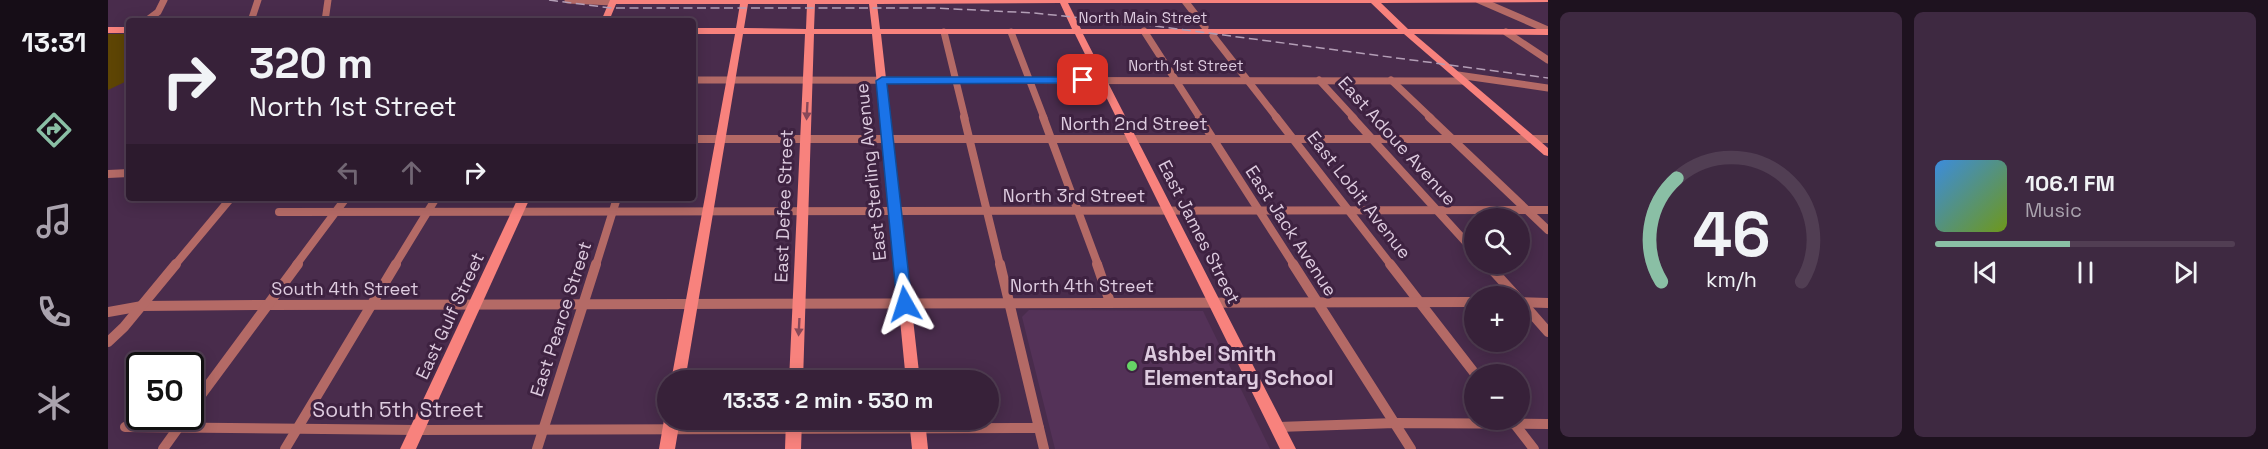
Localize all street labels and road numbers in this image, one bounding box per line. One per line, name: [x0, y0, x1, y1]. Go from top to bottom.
street label: North Main Street: [1079, 8, 1208, 27]
street label: North 1st Street: [1128, 56, 1244, 75]
street label: East Adoue Avenue: [1333, 71, 1461, 210]
street label: East Sterling Avenue: [850, 82, 891, 262]
street label: North 2nd Street: [1061, 112, 1207, 135]
street label: East Lobit Avenue: [1302, 126, 1416, 263]
street label: East Defee Street: [769, 129, 798, 283]
street label: East James Street: [1153, 156, 1246, 308]
street label: East Jack Avenue: [1241, 161, 1342, 300]
street label: North 3rd Street: [1003, 184, 1145, 207]
street label: East Pearce Street: [525, 238, 596, 399]
street label: East Gulf Street: [410, 249, 489, 383]
street label: North 4th Street: [1010, 274, 1154, 297]
street label: South 4th Street: [271, 277, 419, 300]
street label: South 5th Street: [312, 396, 484, 423]

